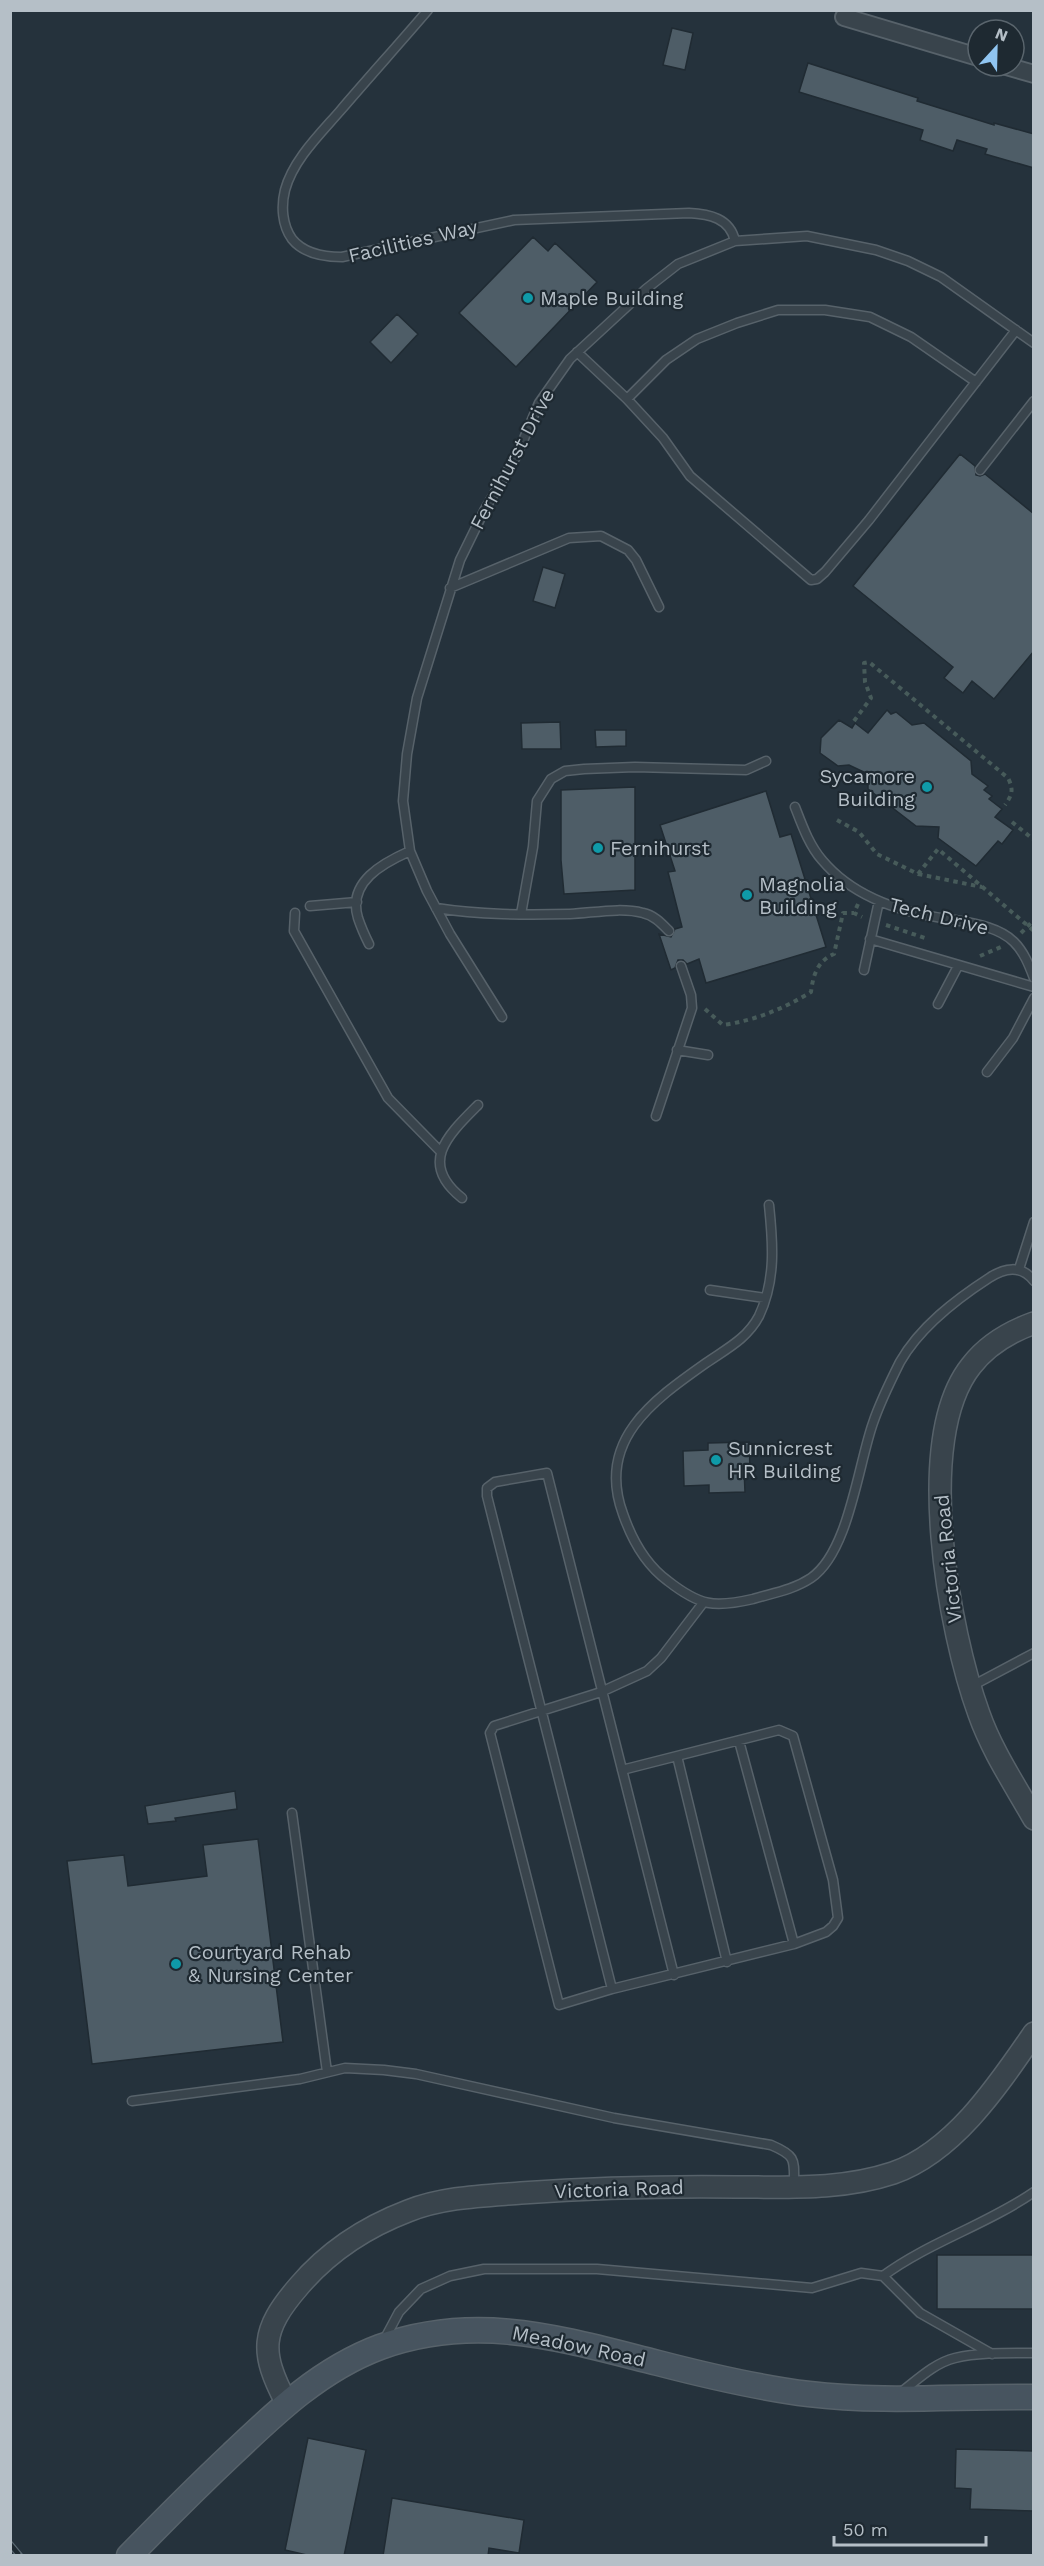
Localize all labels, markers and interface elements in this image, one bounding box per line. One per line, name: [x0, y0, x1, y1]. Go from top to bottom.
north arrow: [966, 18, 1026, 78]
text: N: [992, 24, 1010, 46]
street label: Facilities Way: [346, 214, 481, 268]
place label: Maple Building: [540, 286, 683, 310]
marker: Maple Building: [521, 291, 535, 305]
street label: Fernihurst Drive: [465, 384, 559, 534]
place label: Sycamore Building: [819, 764, 915, 811]
marker: Sycamore Building: [920, 780, 934, 794]
place label: Fernihurst: [610, 836, 710, 860]
marker: Fernihurst: [591, 841, 605, 855]
place label: Magnolia Building: [759, 872, 845, 919]
marker: Magnolia Building: [740, 888, 754, 902]
street label: Tech Drive: [887, 892, 991, 940]
place label: Sunnicrest HR Building: [728, 1436, 841, 1483]
marker: Sunnicrest HR Building: [709, 1453, 723, 1467]
street label: Victoria Road: [929, 1493, 967, 1625]
place label: Courtyard Rehab & Nursing Center: [188, 1940, 353, 1987]
marker: Courtyard Rehab & Nursing Center: [169, 1957, 183, 1971]
street label: Victoria Road: [554, 2175, 684, 2203]
street label: Meadow Road: [510, 2320, 648, 2372]
scale bar: [834, 2509, 986, 2547]
text: 50 m: [843, 2519, 888, 2540]

